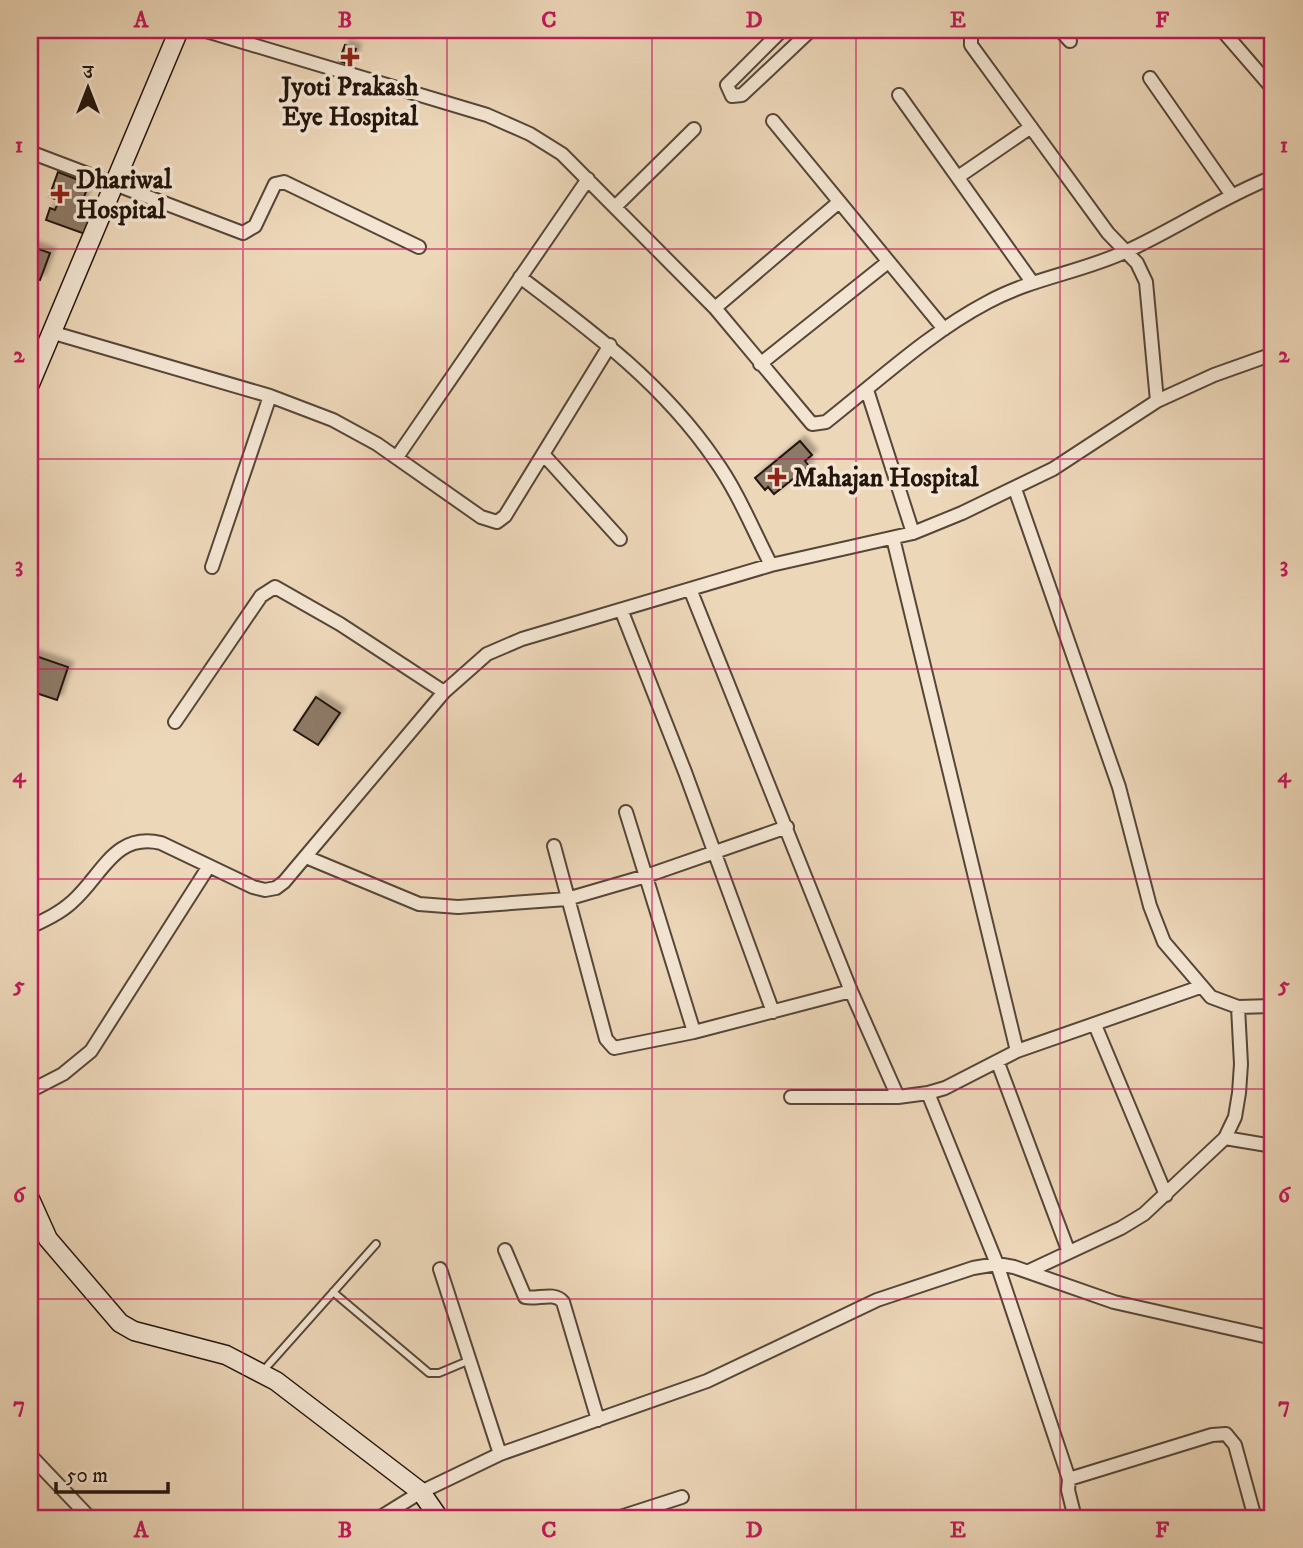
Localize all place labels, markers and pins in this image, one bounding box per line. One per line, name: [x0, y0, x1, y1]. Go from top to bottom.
marker: Jyoti Prakash Eye Hospital: [340, 47, 360, 67]
place label: Jyoti Prakash Eye Hospital: [278, 71, 419, 134]
place label: Dhariwal Hospital: [76, 164, 173, 227]
marker: Dhariwal Hospital: [50, 184, 70, 204]
place label: Mahajan Hospital: [793, 462, 980, 495]
marker: Mahajan Hospital: [767, 467, 787, 487]

